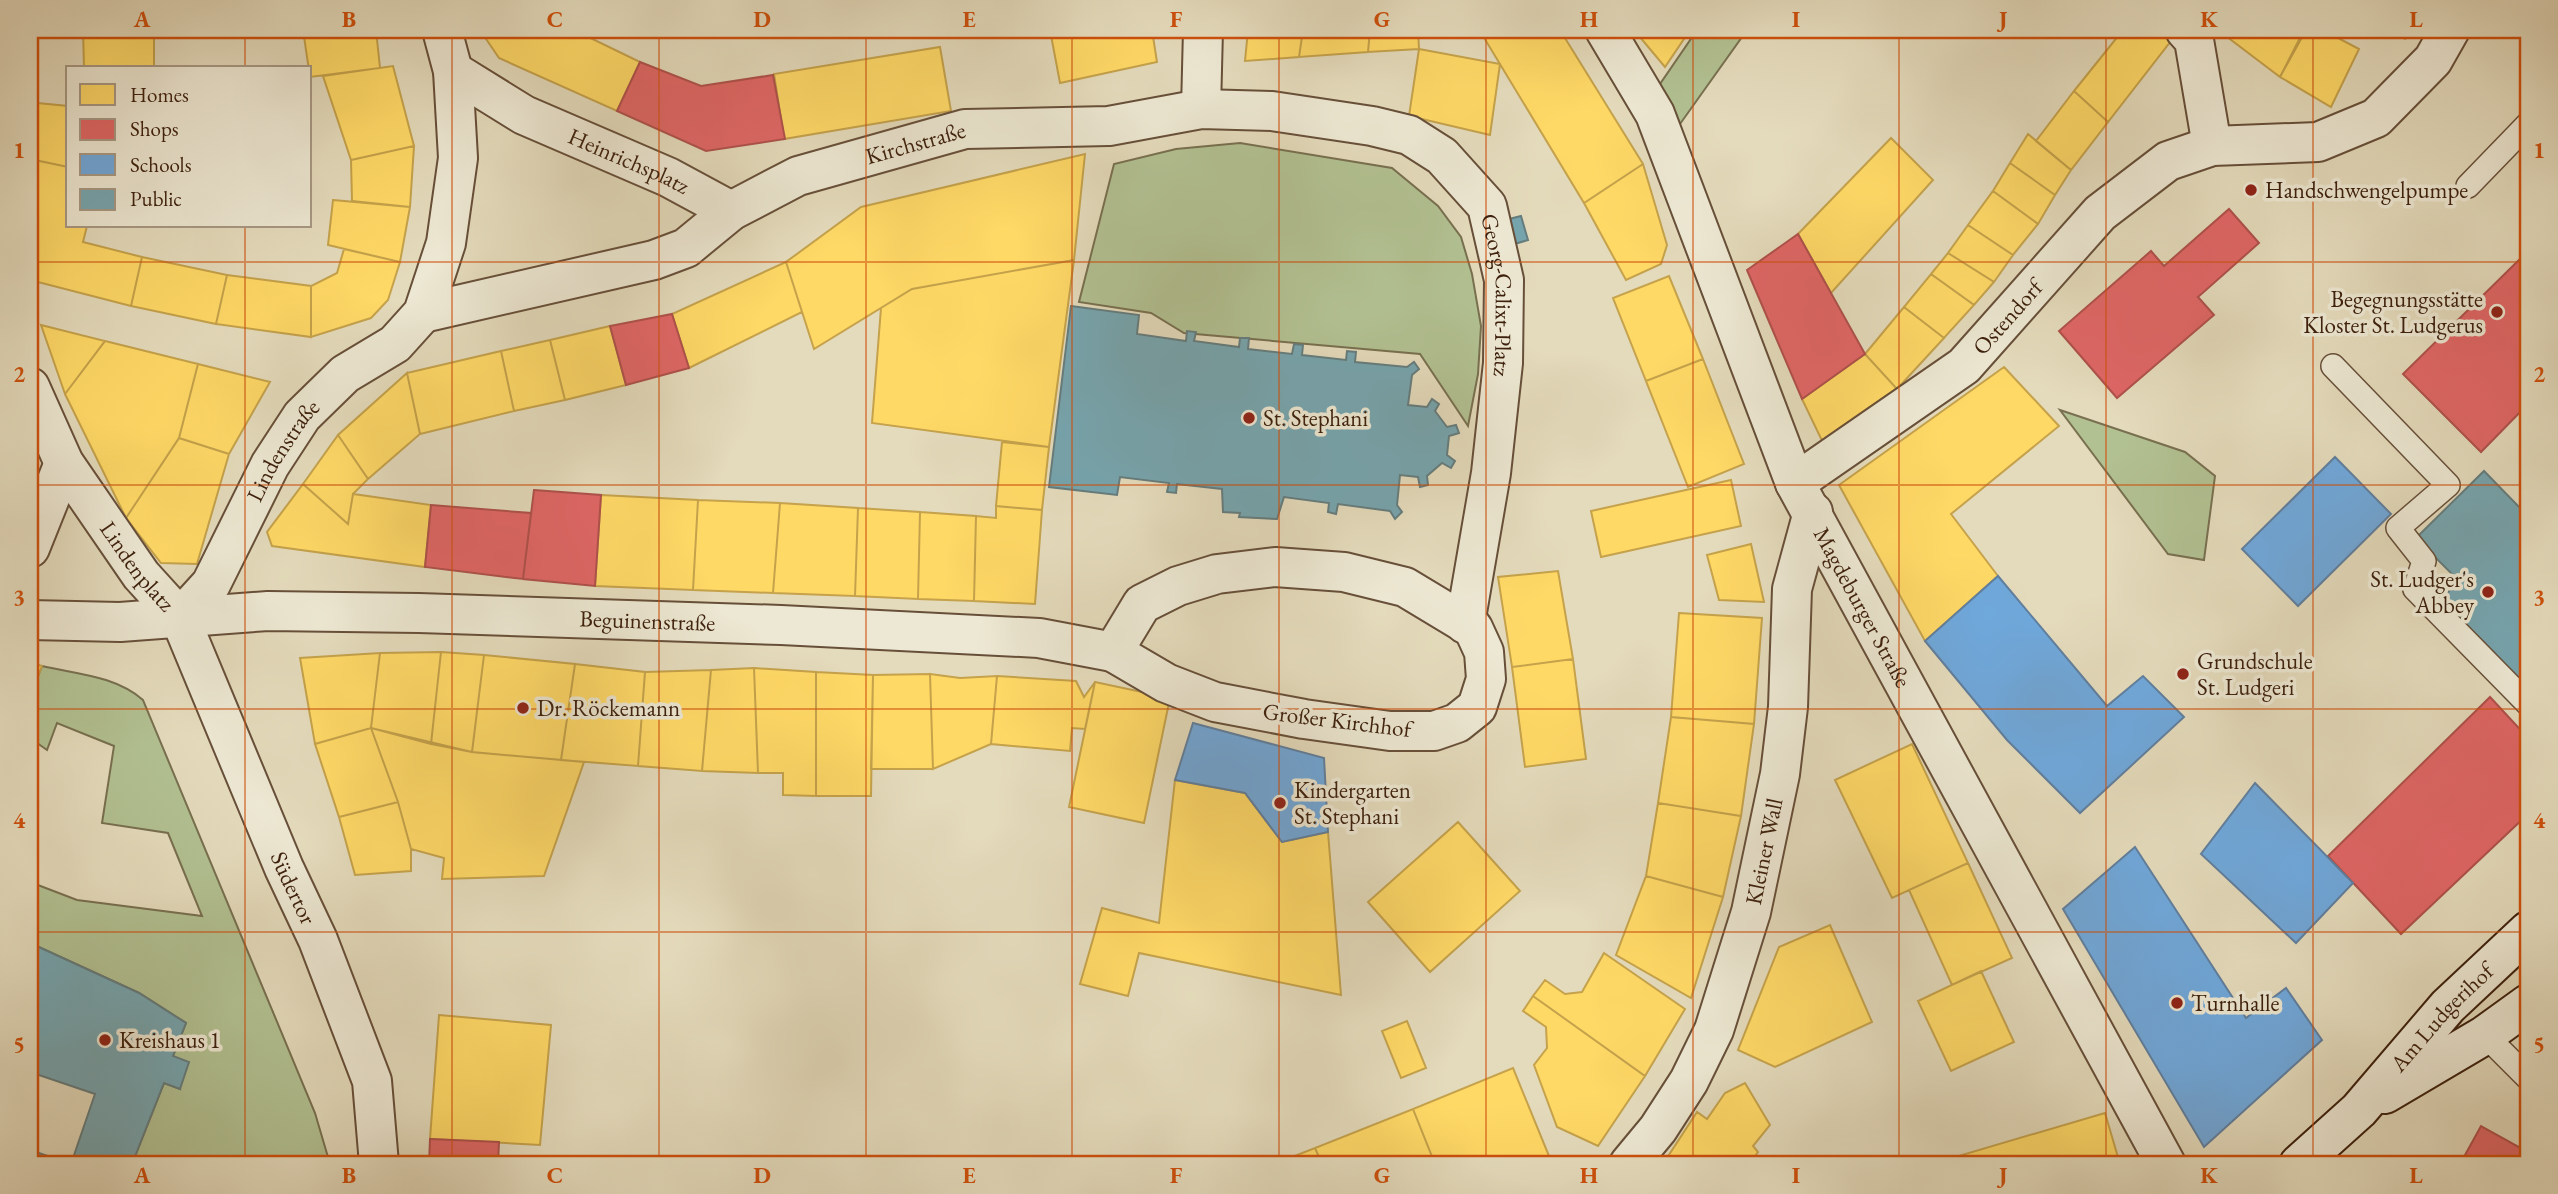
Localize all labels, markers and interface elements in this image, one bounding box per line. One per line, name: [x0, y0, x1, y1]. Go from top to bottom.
text: A: [133, 4, 151, 34]
text: B: [342, 4, 356, 34]
text: C: [547, 4, 563, 34]
text: D: [753, 4, 771, 34]
text: E: [962, 4, 976, 34]
text: F: [1170, 4, 1183, 34]
text: G: [1374, 4, 1390, 34]
text: H: [1580, 4, 1598, 34]
text: I: [1792, 4, 1800, 34]
text: J: [1997, 4, 2008, 34]
text: K: [2200, 4, 2218, 34]
text: L: [2409, 4, 2423, 34]
legend: [66, 66, 312, 228]
text: Homes: [130, 81, 189, 108]
text: Shops: [130, 115, 179, 142]
street label: Kirchstraße: [862, 115, 969, 171]
street label: Heinrichsplatz: [564, 121, 695, 201]
text: 1: [13, 135, 25, 165]
text: 1: [2533, 135, 2545, 165]
text: Schools: [130, 151, 192, 178]
place label: Handschwengelpumpe: [2265, 175, 2468, 205]
marker: Handschwengelpumpe: [2243, 182, 2259, 198]
text: Public: [130, 185, 182, 212]
street label: Georg-Calixt-Platz: [1474, 211, 1519, 378]
street label: Ostendorf: [1966, 271, 2051, 361]
place label: Begegnungsstätte Kloster St. Ludgerus: [2303, 284, 2483, 340]
marker: Begegnungsstätte Kloster St. Ludgerus: [2489, 304, 2505, 320]
text: 2: [13, 359, 25, 389]
text: 2: [2533, 359, 2545, 389]
street label: Lindenstraße: [239, 392, 326, 507]
place label: St. Stephani: [1263, 403, 1368, 433]
marker: St. Stephani: [1241, 410, 1257, 426]
street label: Lindenplatz: [93, 515, 182, 618]
street label: Magdeburger Straße: [1807, 522, 1919, 693]
place label: St. Ludger's Abbey: [2370, 564, 2475, 620]
text: 3: [13, 582, 25, 612]
text: 3: [2533, 582, 2545, 612]
marker: St. Ludger's Abbey: [2480, 584, 2496, 600]
street label: Beguinenstraße: [579, 603, 716, 638]
place label: Grundschule St. Ludgeri: [2197, 646, 2313, 702]
marker: Grundschule St. Ludgeri: [2175, 666, 2191, 682]
place label: Dr. Röckemann: [537, 693, 680, 723]
street label: Großer Kirchhof: [1261, 696, 1416, 744]
marker: Dr. Röckemann: [515, 700, 531, 716]
place label: Kindergarten St. Stephani: [1294, 775, 1411, 831]
marker: Kindergarten St. Stephani: [1272, 795, 1288, 811]
street label: Kleiner Wall: [1738, 795, 1790, 907]
text: 4: [13, 805, 26, 835]
text: 4: [2533, 805, 2546, 835]
street label: Südertor: [264, 847, 324, 930]
street label: Am Ludgerihof: [2383, 954, 2502, 1079]
place label: Turnhalle: [2191, 988, 2279, 1018]
marker: Turnhalle: [2169, 995, 2185, 1011]
place label: Kreishaus 1: [119, 1025, 221, 1055]
text: 5: [13, 1029, 25, 1059]
text: 5: [2533, 1029, 2545, 1059]
marker: Kreishaus 1: [97, 1032, 113, 1048]
text: A: [133, 1160, 151, 1190]
text: B: [342, 1160, 356, 1190]
text: C: [547, 1160, 563, 1190]
text: D: [753, 1160, 771, 1190]
text: E: [962, 1160, 976, 1190]
text: F: [1170, 1160, 1183, 1190]
text: G: [1374, 1160, 1390, 1190]
text: H: [1580, 1160, 1598, 1190]
text: I: [1792, 1160, 1800, 1190]
text: J: [1997, 1160, 2008, 1190]
text: K: [2200, 1160, 2218, 1190]
text: L: [2409, 1160, 2423, 1190]

